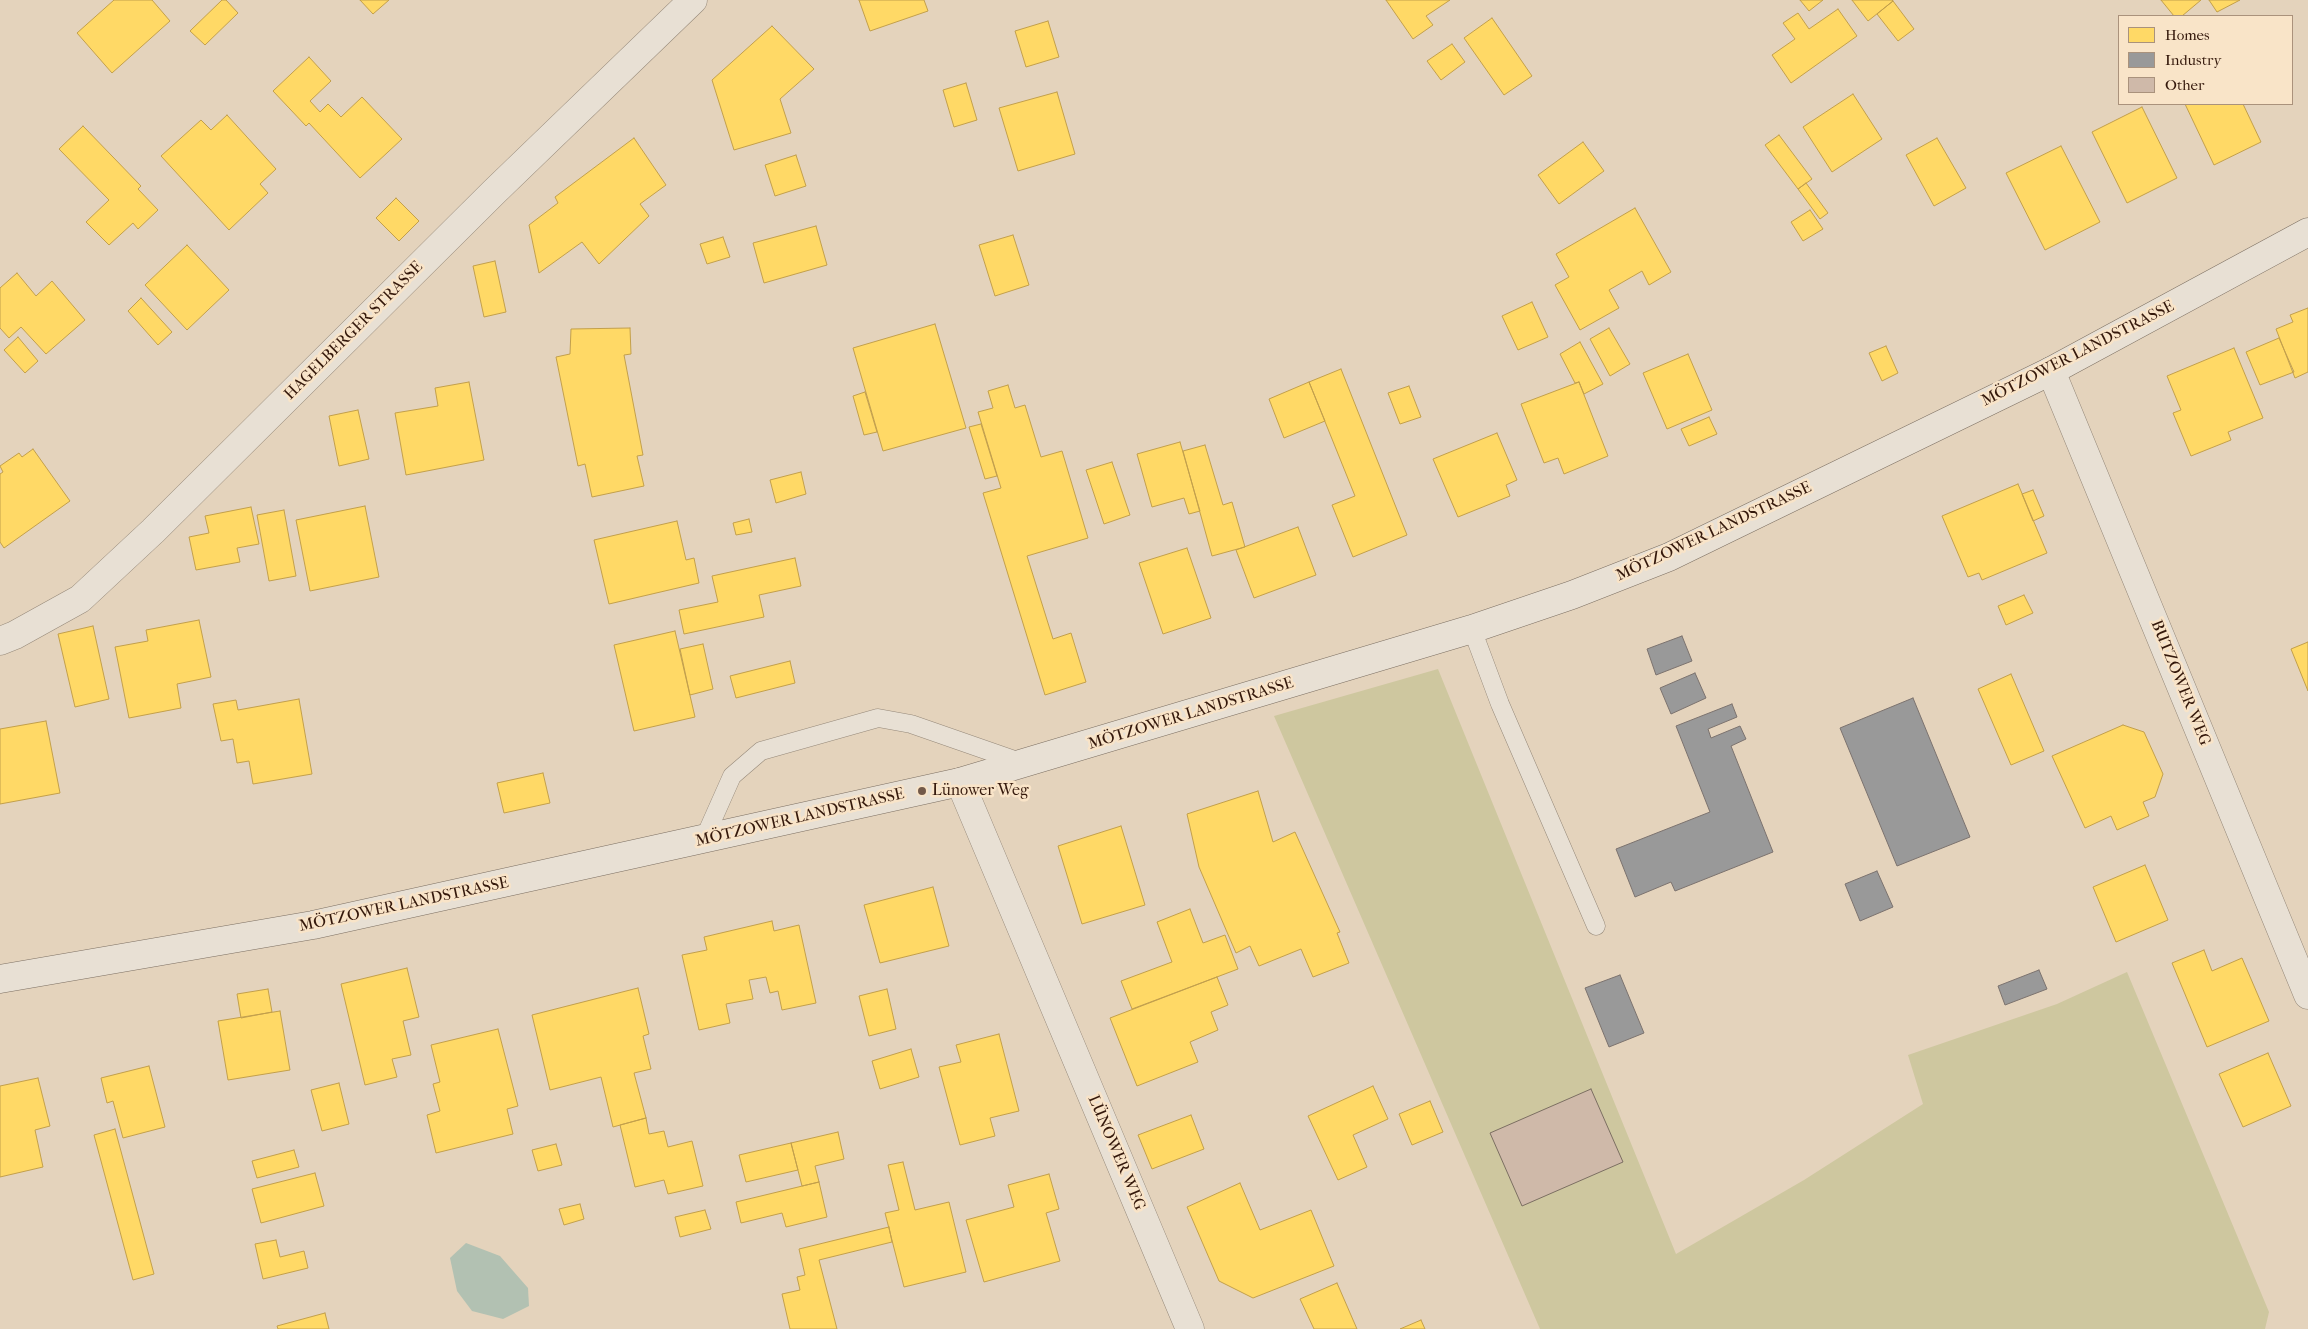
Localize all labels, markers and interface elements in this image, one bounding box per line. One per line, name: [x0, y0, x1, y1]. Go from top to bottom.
legend: [2118, 15, 2293, 105]
text: Homes: [2165, 26, 2210, 44]
text: Industry: [2165, 51, 2221, 69]
text: Other: [2165, 76, 2204, 94]
street label: HAGELBERGER STRASSE: [281, 258, 427, 404]
street label: MÖTZOWER LANDSTRASSE: [1978, 297, 2178, 411]
street label: MÖTZOWER LANDSTRASSE: [1613, 478, 1815, 586]
street label: BUTZOWER WEG: [2146, 617, 2214, 749]
street label: MÖTZOWER LANDSTRASSE: [1086, 674, 1296, 754]
place label: Lünower Weg: [932, 781, 1029, 801]
street label: MÖTZOWER LANDSTRASSE: [694, 785, 906, 851]
marker: Lünower Weg: [916, 785, 928, 797]
street label: MÖTZOWER LANDSTRASSE: [298, 873, 510, 937]
street label: LÜNOWER WEG: [1083, 1092, 1149, 1214]

